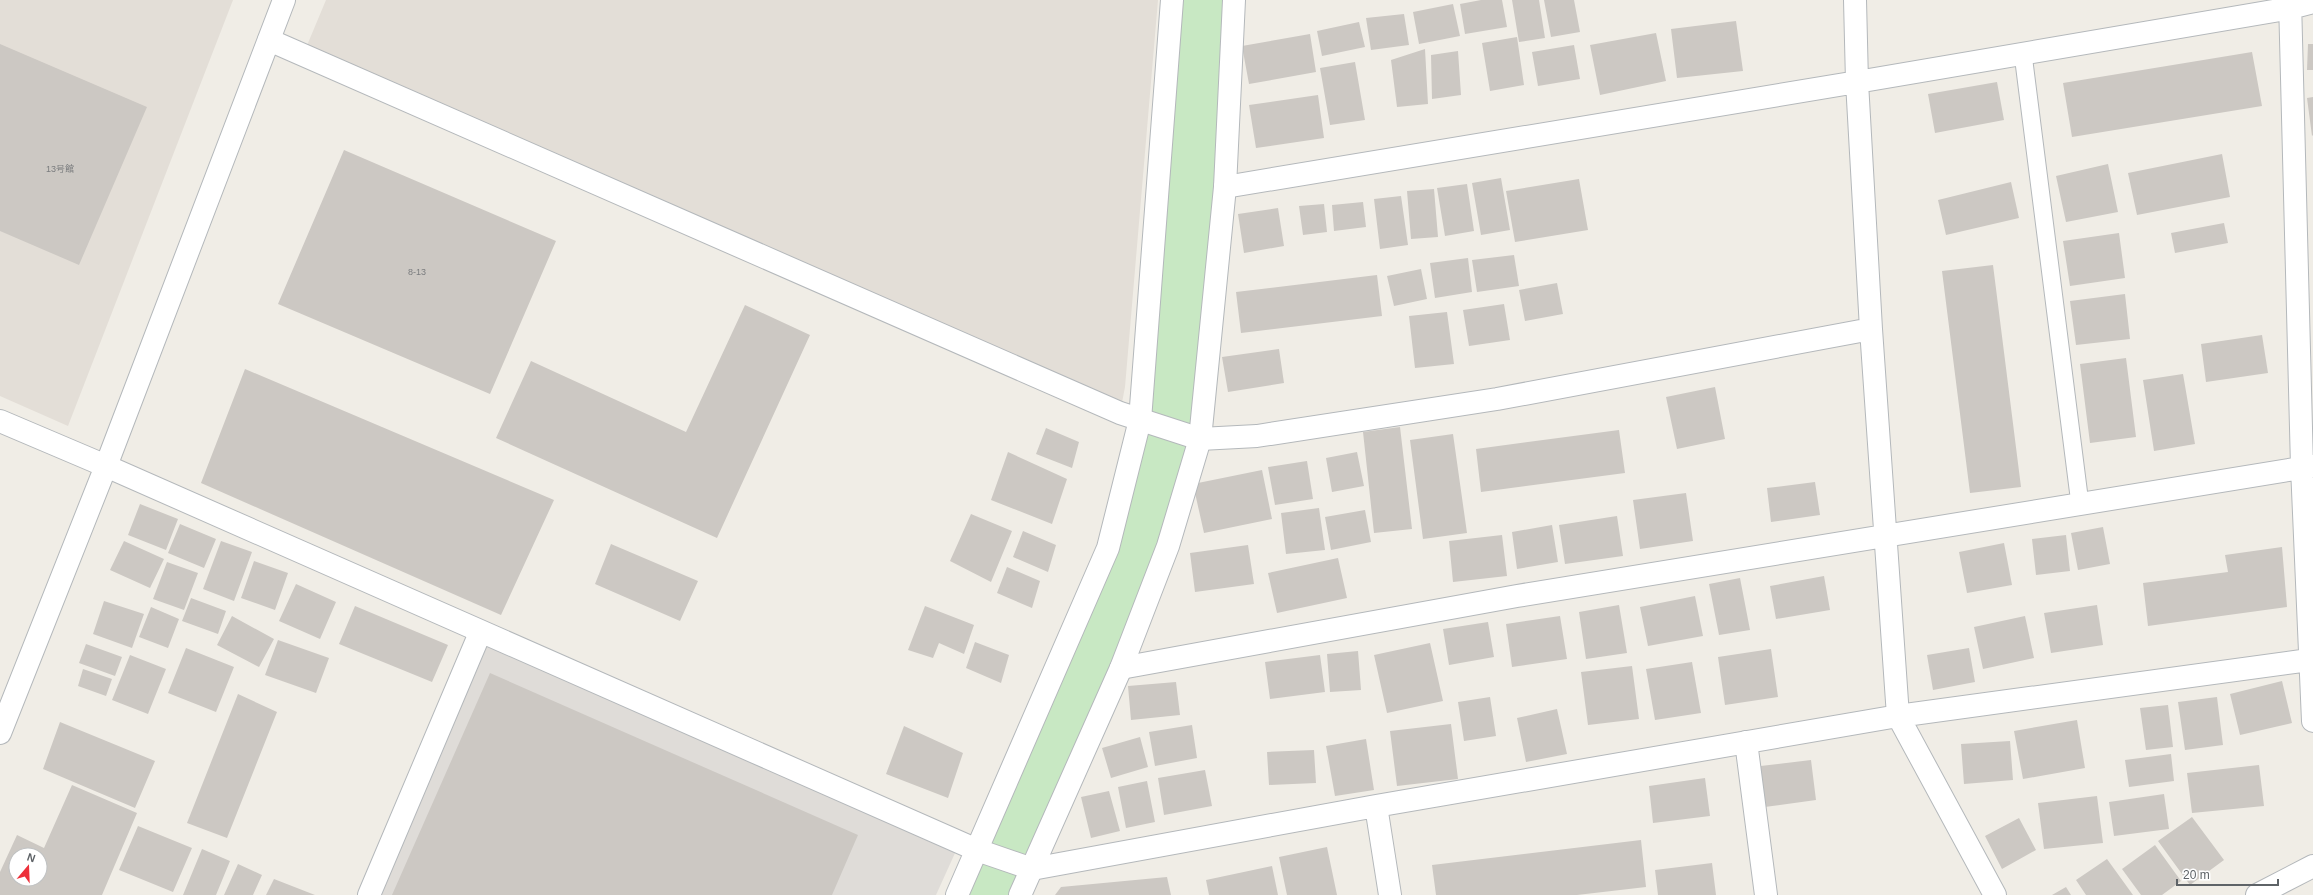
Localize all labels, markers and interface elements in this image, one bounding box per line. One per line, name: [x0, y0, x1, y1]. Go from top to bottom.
house number: 13号館: [46, 164, 74, 174]
house number: 8-13: [408, 267, 426, 277]
north arrow: [8, 847, 48, 887]
text: N: [26, 851, 37, 865]
scale bar: [2177, 861, 2278, 887]
text: 20 m: [2183, 868, 2210, 882]

